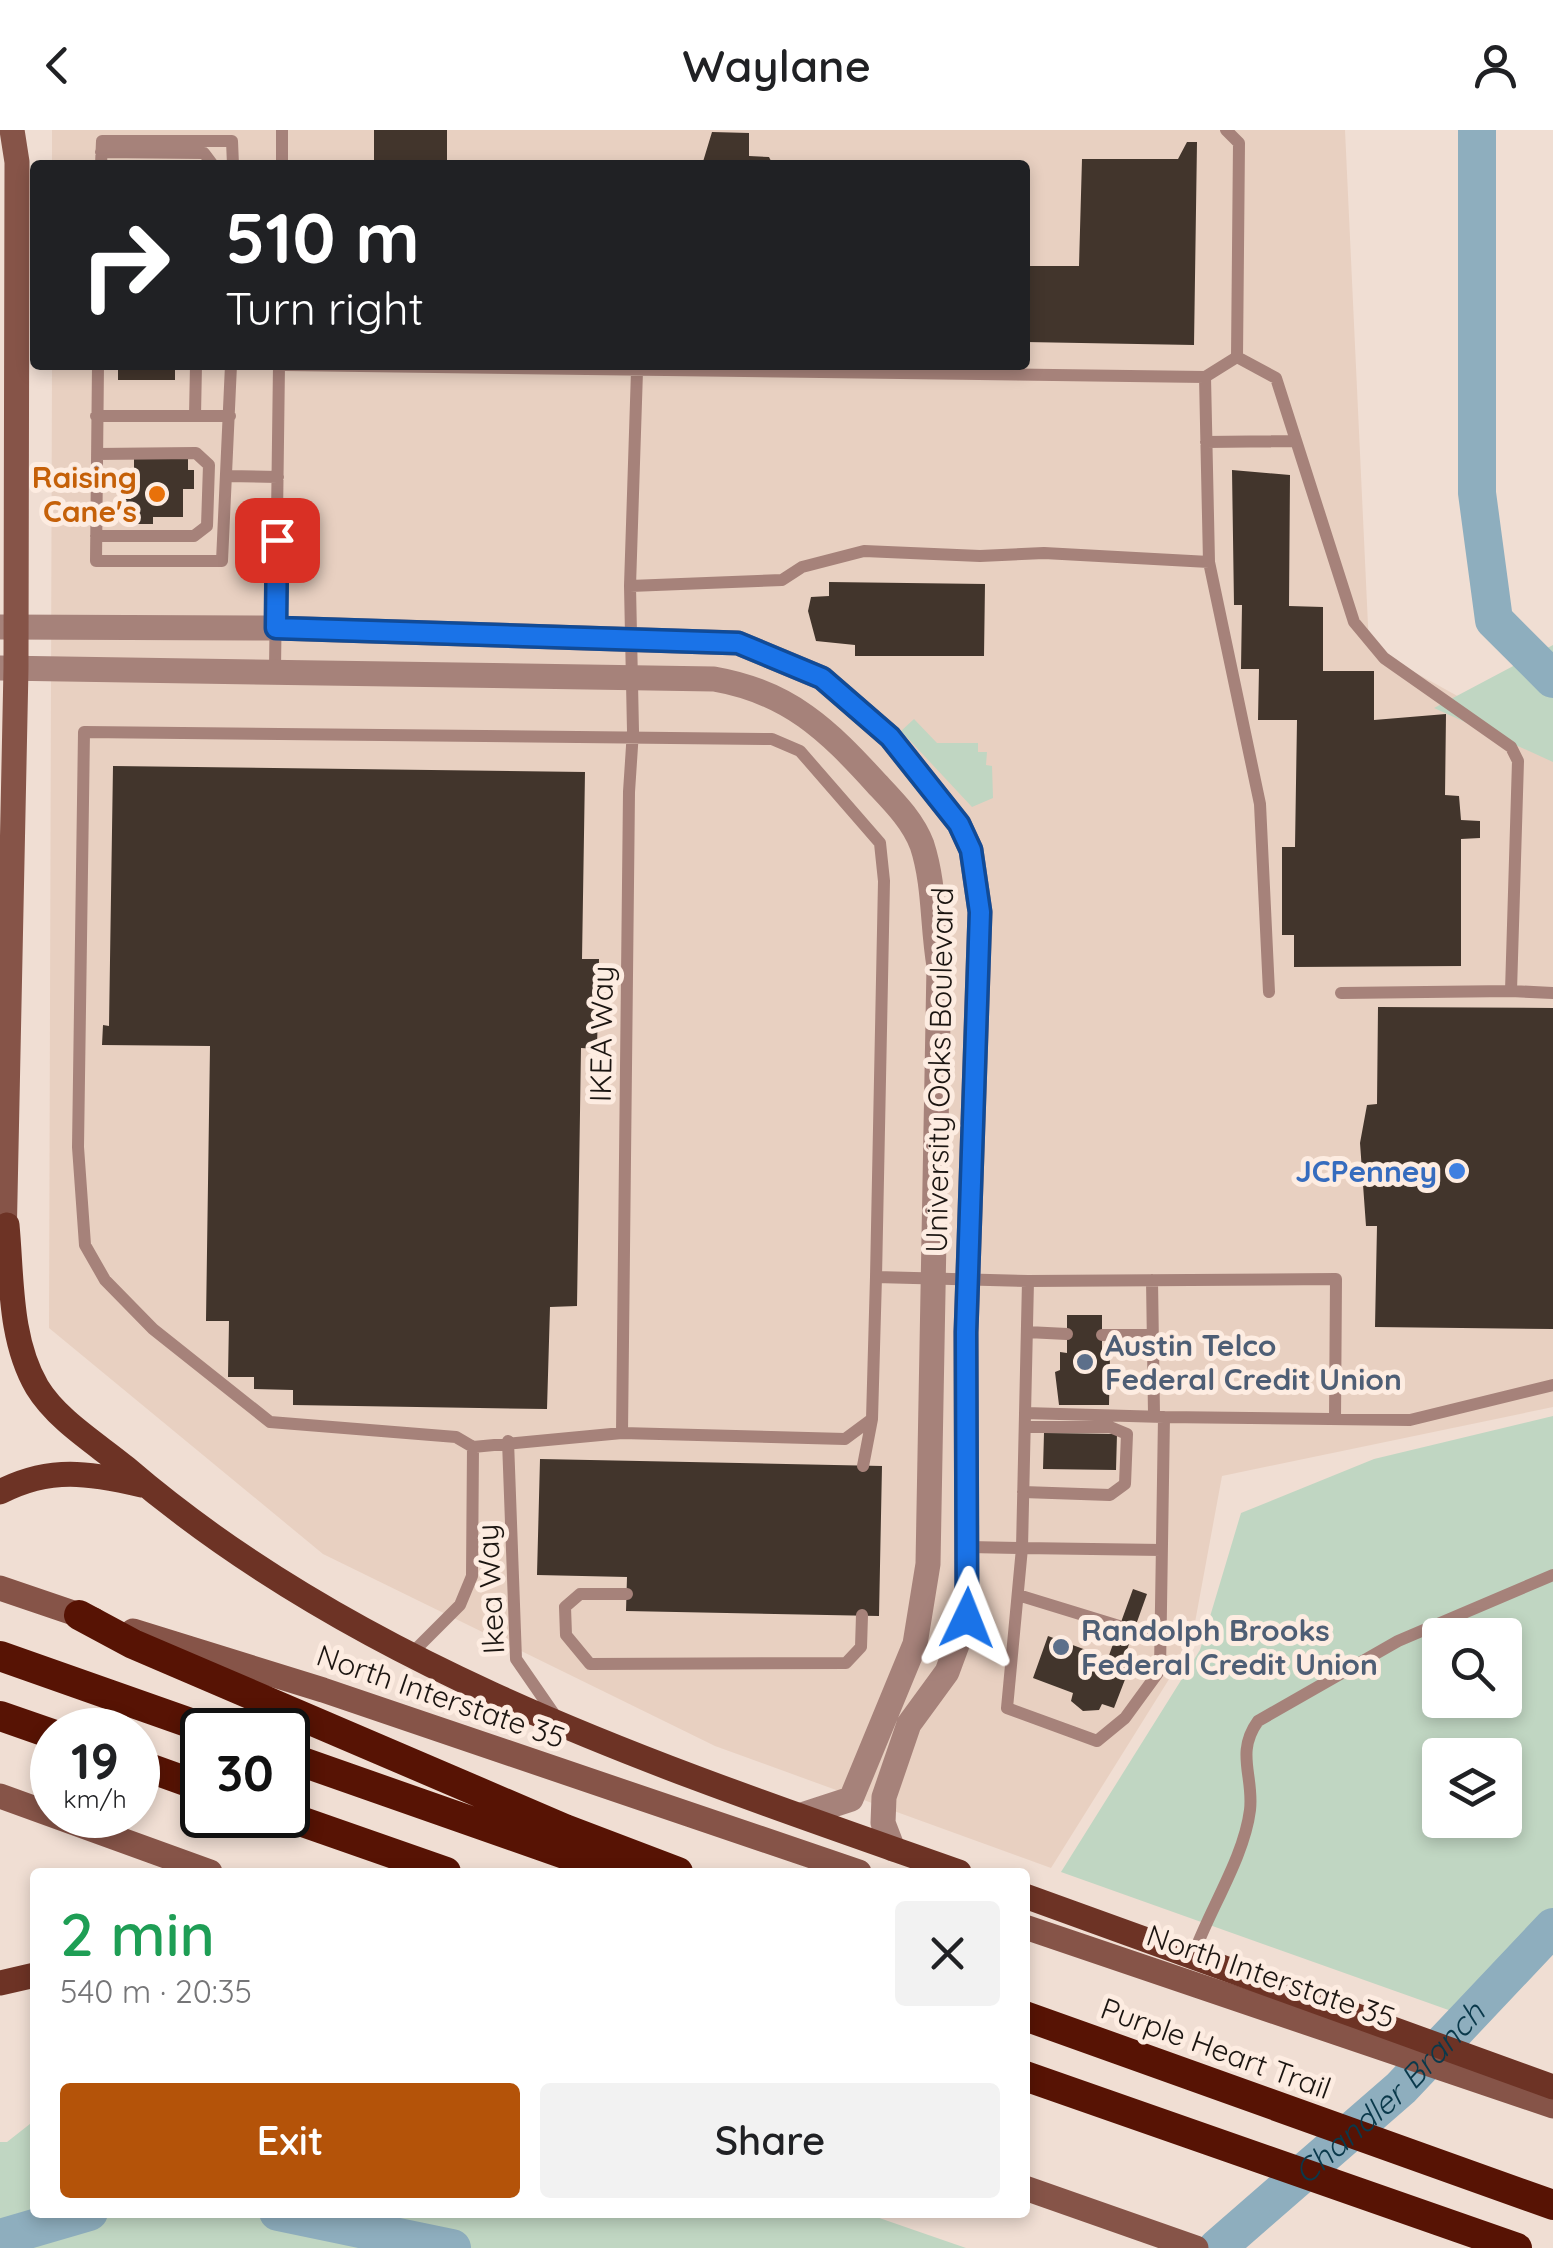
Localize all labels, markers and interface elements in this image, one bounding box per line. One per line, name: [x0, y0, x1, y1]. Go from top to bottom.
text: Waylane: [682, 37, 871, 93]
icon: back: [30, 38, 85, 93]
icon: person: [1468, 38, 1523, 93]
text: 510 m: [225, 193, 420, 281]
icon: right: [60, 200, 190, 330]
text: Turn right: [225, 280, 424, 336]
place label: Raising Cane's: [32, 458, 137, 530]
marker: Raising Cane's: [146, 483, 168, 505]
pin: [235, 498, 320, 583]
icon: arrive: [250, 513, 305, 568]
street label: University Oaks Boulevard: [917, 887, 961, 1253]
street label: IKEA Way: [581, 966, 621, 1102]
place label: JCPenney: [1295, 1152, 1437, 1190]
marker: JCPenney: [1446, 1160, 1468, 1182]
place label: Austin Telco Federal Credit Union: [1105, 1326, 1402, 1398]
marker: Austin Telco Federal Credit Union: [1074, 1351, 1096, 1373]
street label: Ikea Way: [468, 1523, 512, 1655]
position arrow: [915, 1566, 1019, 1670]
place label: Randolph Brooks Federal Credit Union: [1081, 1611, 1378, 1683]
map controls: [1422, 1618, 1522, 1838]
button: search: [1422, 1618, 1522, 1718]
street label: North Interstate 35: [312, 1636, 570, 1756]
marker: Randolph Brooks Federal Credit Union: [1050, 1636, 1072, 1658]
speed limit sign: 30: [180, 1708, 310, 1838]
text: 19: [71, 1729, 119, 1792]
button: layers: [1422, 1738, 1522, 1838]
text: km/h: [63, 1783, 127, 1814]
text: 2 min: [60, 1896, 215, 1971]
button: close: [895, 1901, 1000, 2006]
street label: North Interstate 35: [1142, 1916, 1400, 2036]
text: 540 m · 20:35: [60, 1971, 252, 2011]
street label: Purple Heart Trail: [1096, 1989, 1336, 2107]
water label: Chandler Branch: [1285, 1992, 1493, 2192]
button: Exit: [60, 2083, 520, 2198]
button: Share: [540, 2083, 1000, 2198]

